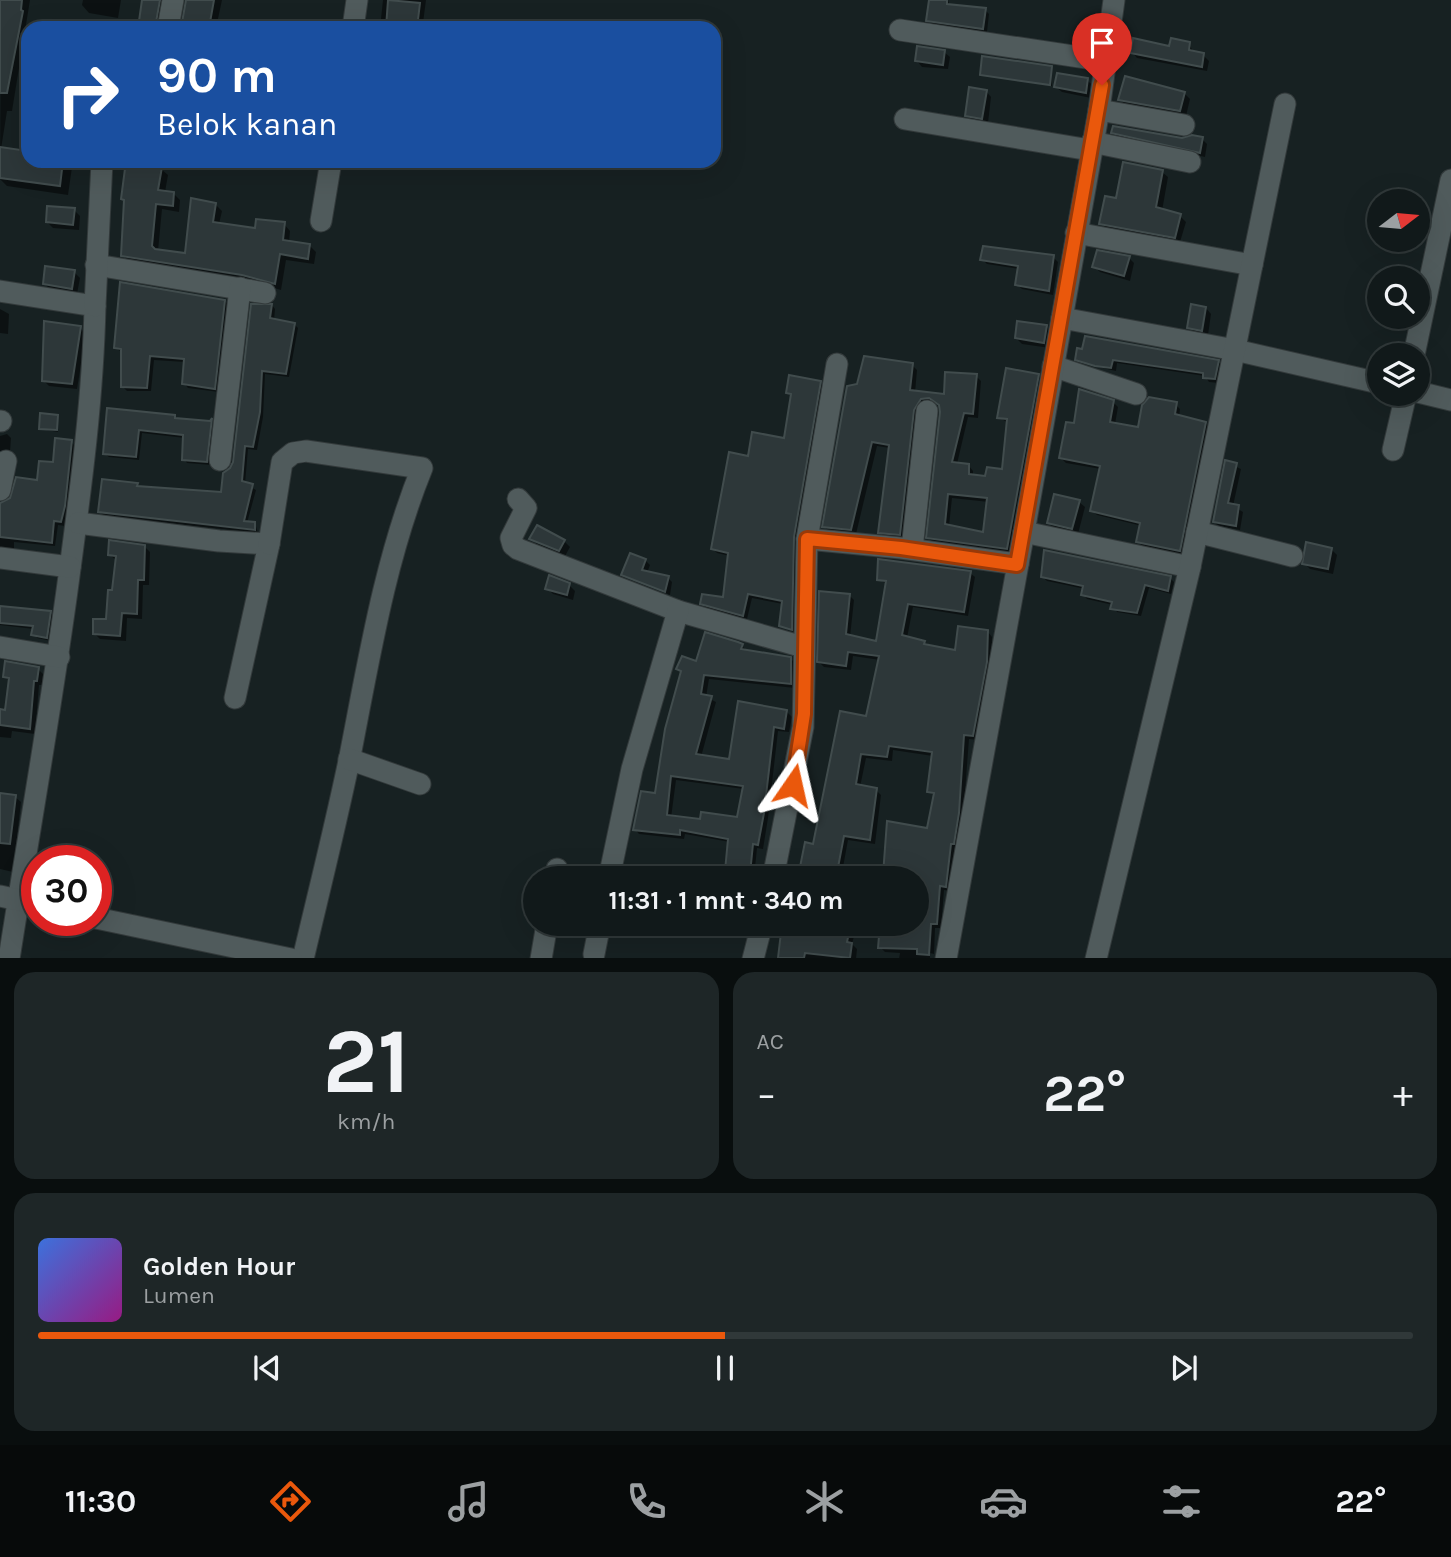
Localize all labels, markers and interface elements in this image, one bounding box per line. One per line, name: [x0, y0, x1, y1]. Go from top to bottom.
pin: [1072, 13, 1132, 85]
icon: arrive: [1083, 24, 1121, 62]
text: 90 m: [157, 47, 277, 104]
icon: right: [42, 49, 133, 140]
text: Belok kanan: [157, 106, 337, 143]
north arrow: [1367, 189, 1430, 252]
map controls: [1367, 189, 1430, 406]
button: search: [1367, 266, 1430, 329]
button: layers: [1367, 343, 1430, 406]
position arrow: [756, 748, 830, 822]
speed limit sign: 30: [21, 845, 112, 936]
text: 11:31 · 1 mnt · 340 m: [609, 885, 843, 916]
text: 21: [323, 1009, 410, 1115]
text: AC: [757, 1028, 784, 1055]
text: 22°: [1043, 1063, 1126, 1124]
text: −: [757, 1072, 776, 1117]
text: +: [1393, 1072, 1413, 1117]
text: km/h: [337, 1108, 395, 1135]
text: Golden Hour: [143, 1251, 295, 1282]
text: Lumen: [143, 1282, 215, 1309]
icon: previous: [248, 1349, 286, 1387]
icon: pause: [706, 1349, 744, 1387]
icon: next: [1165, 1349, 1203, 1387]
icon: directions: [266, 1477, 315, 1526]
icon: music: [444, 1477, 493, 1526]
icon: phone: [622, 1477, 671, 1526]
icon: climate: [800, 1477, 849, 1526]
icon: car: [979, 1477, 1028, 1526]
icon: filters: [1157, 1477, 1206, 1526]
text: 11:30: [65, 1483, 136, 1520]
text: 22°: [1335, 1483, 1386, 1520]

